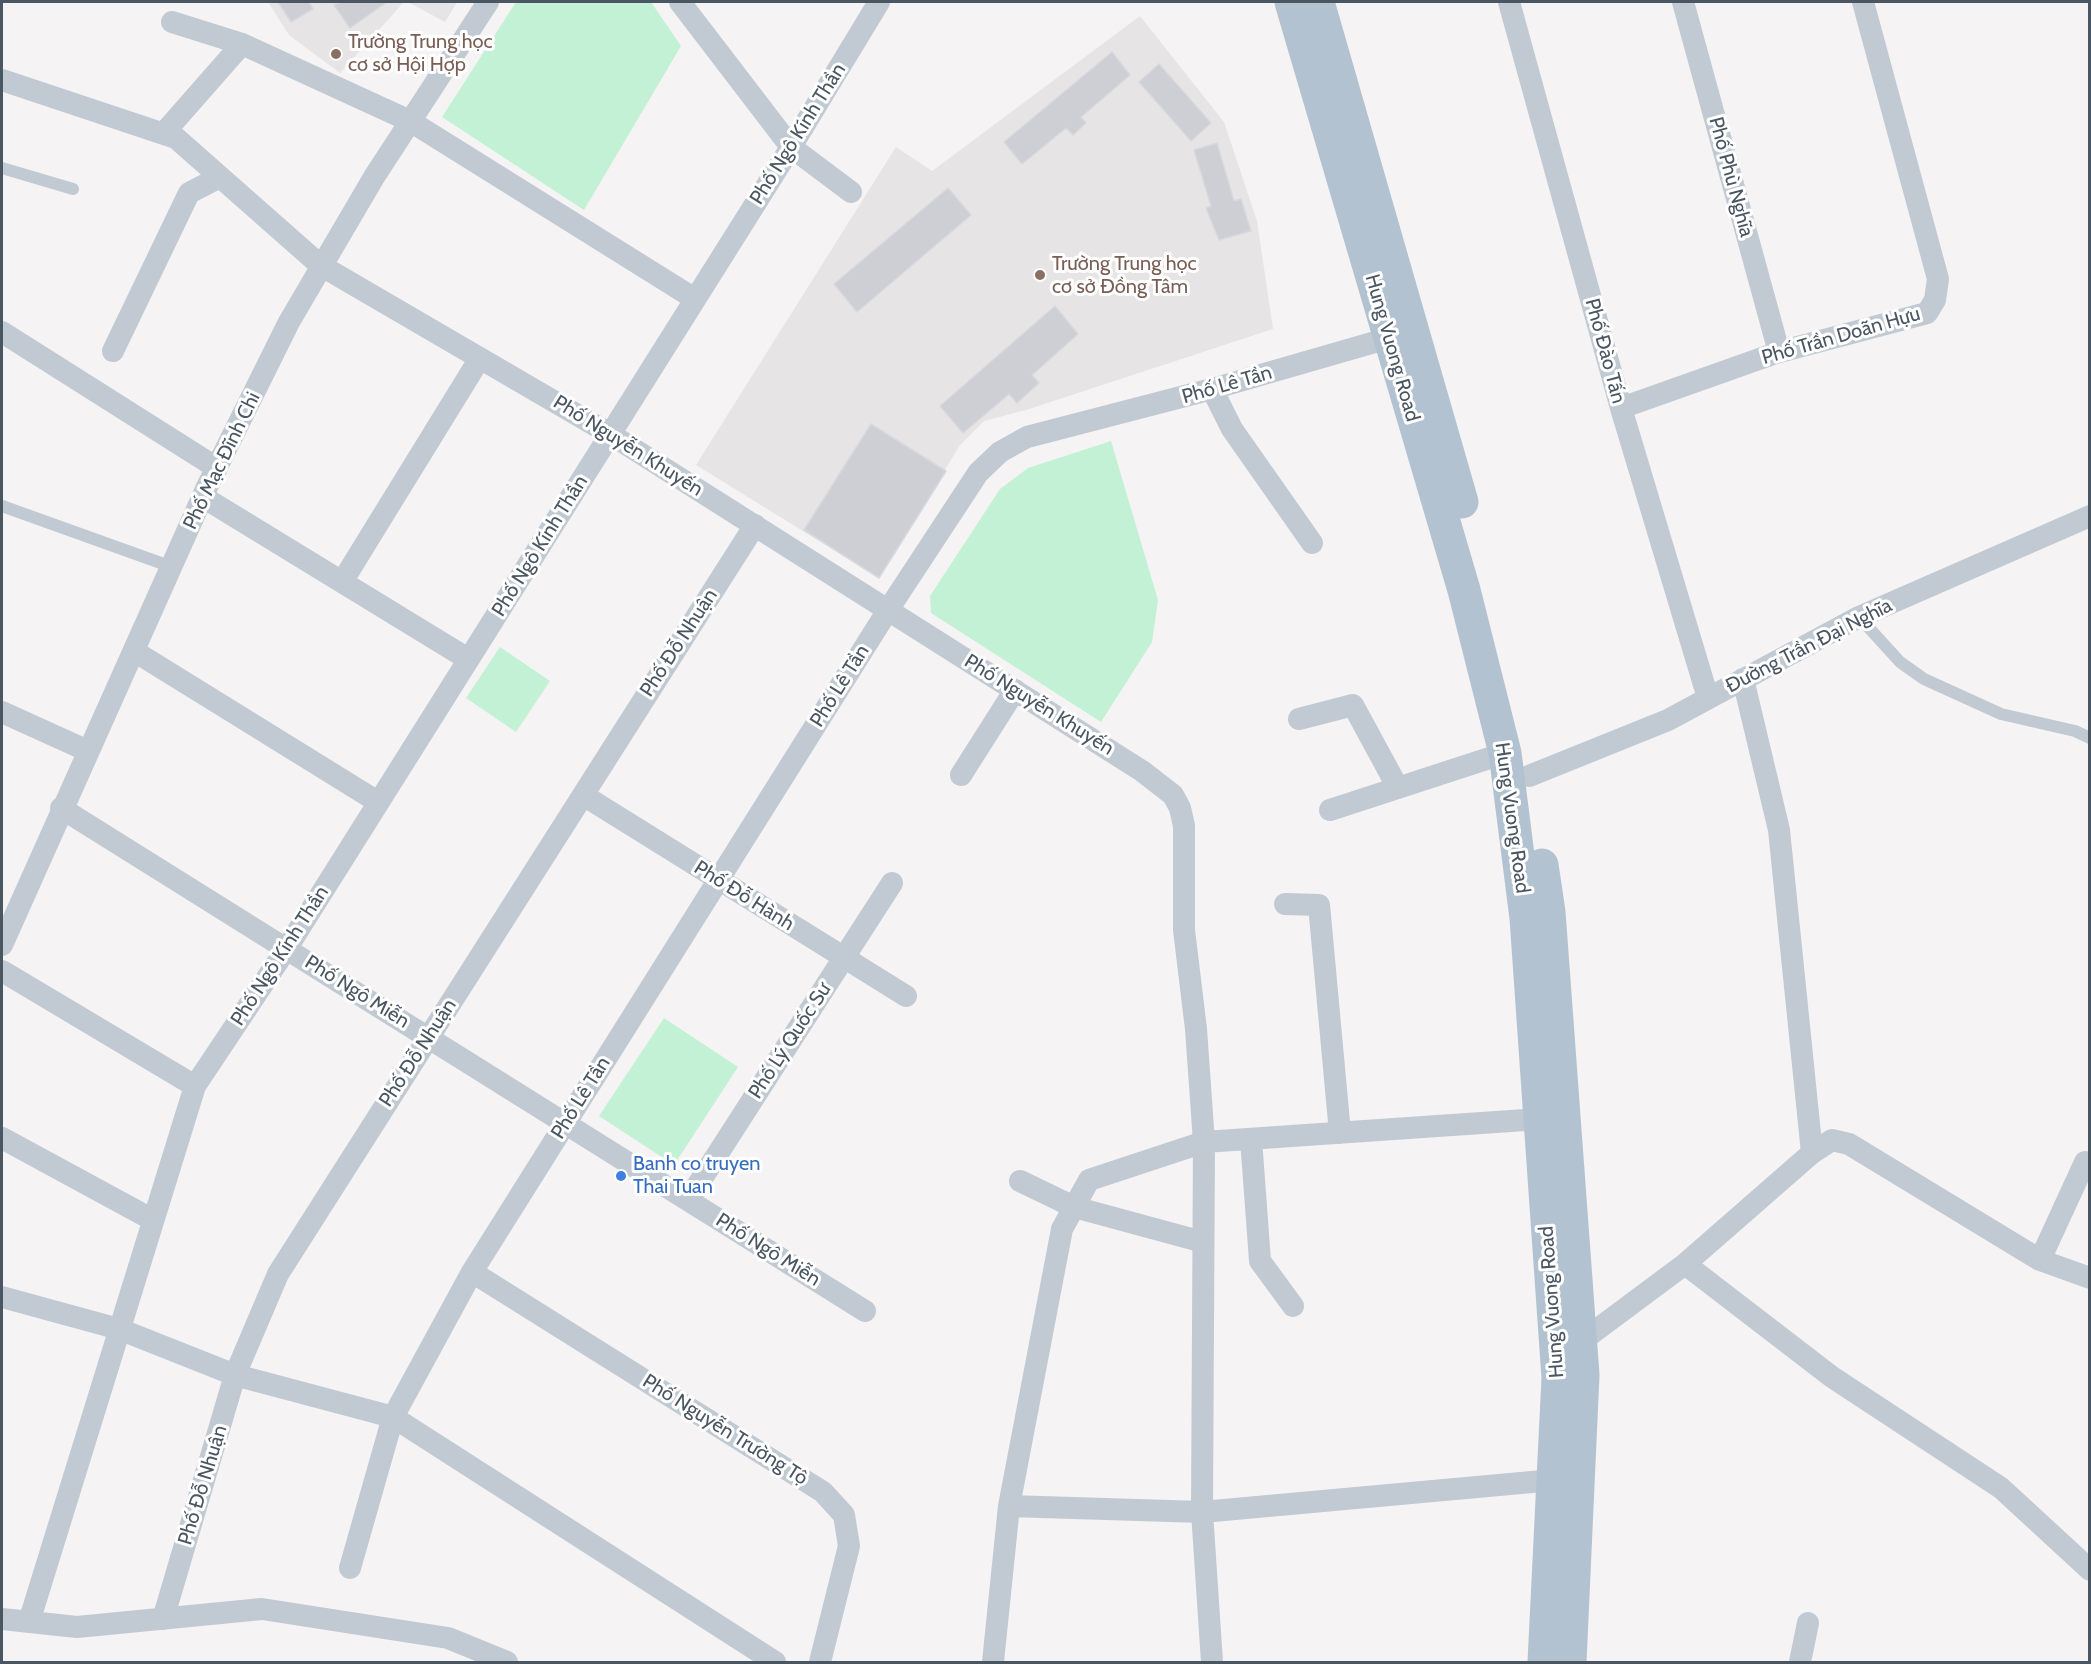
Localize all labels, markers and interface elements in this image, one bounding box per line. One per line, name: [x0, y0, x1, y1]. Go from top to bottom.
place label: Trường Trung học cơ sở Hội Hợp: [348, 30, 493, 77]
marker: Trường Trung học cơ sở Hội Hợp: [329, 47, 343, 61]
street label: Phố Ngô Kính Thần: [745, 59, 851, 209]
street label: Phố Phù Nghĩa: [1703, 114, 1759, 240]
place label: Trường Trung học cơ sở Đồng Tâm: [1052, 252, 1197, 299]
marker: Trường Trung học cơ sở Đồng Tâm: [1033, 268, 1047, 282]
street label: Hung Vuong Road: [1360, 272, 1424, 424]
street label: Phố Đào Tấn: [1579, 296, 1631, 406]
street label: Phố Trần Doãn Hựu: [1759, 302, 1923, 370]
street label: Phố Lê Tần: [1179, 361, 1275, 409]
street label: Phố Mạc Đĩnh Chi: [178, 388, 266, 534]
street label: Phố Nguyễn Khuyến: [549, 390, 707, 502]
street label: Phố Ngô Kính Thần: [487, 471, 593, 621]
street label: Phố Đỗ Nhuận: [635, 585, 723, 701]
street label: Đường Trần Đại Nghĩa: [1722, 594, 1896, 698]
street label: Phố Lê Tần: [805, 640, 875, 732]
street label: Phố Nguyễn Khuyến: [960, 649, 1118, 761]
street label: Hung Vuong Road: [1490, 741, 1534, 895]
street label: Phố Đỗ Hành: [690, 856, 798, 936]
street label: Phố Ngô Kính Thần: [226, 882, 334, 1030]
street label: Phố Ngô Miễn: [300, 950, 414, 1034]
street label: Phố Lý Quốc Sư: [744, 979, 836, 1103]
street label: Phố Đỗ Nhuận: [374, 995, 462, 1111]
street label: Phố Lê Tần: [546, 1052, 616, 1144]
place label: Banh co truyen Thai Tuan: [633, 1152, 760, 1199]
marker: Banh co truyen Thai Tuan: [614, 1169, 628, 1183]
street label: Phố Ngô Miễn: [711, 1208, 825, 1292]
street label: Hung Vuong Road: [1535, 1225, 1569, 1379]
street label: Phố Nguyễn Trường Tộ: [638, 1369, 812, 1491]
street label: Phố Đỗ Nhuận: [173, 1422, 233, 1548]

